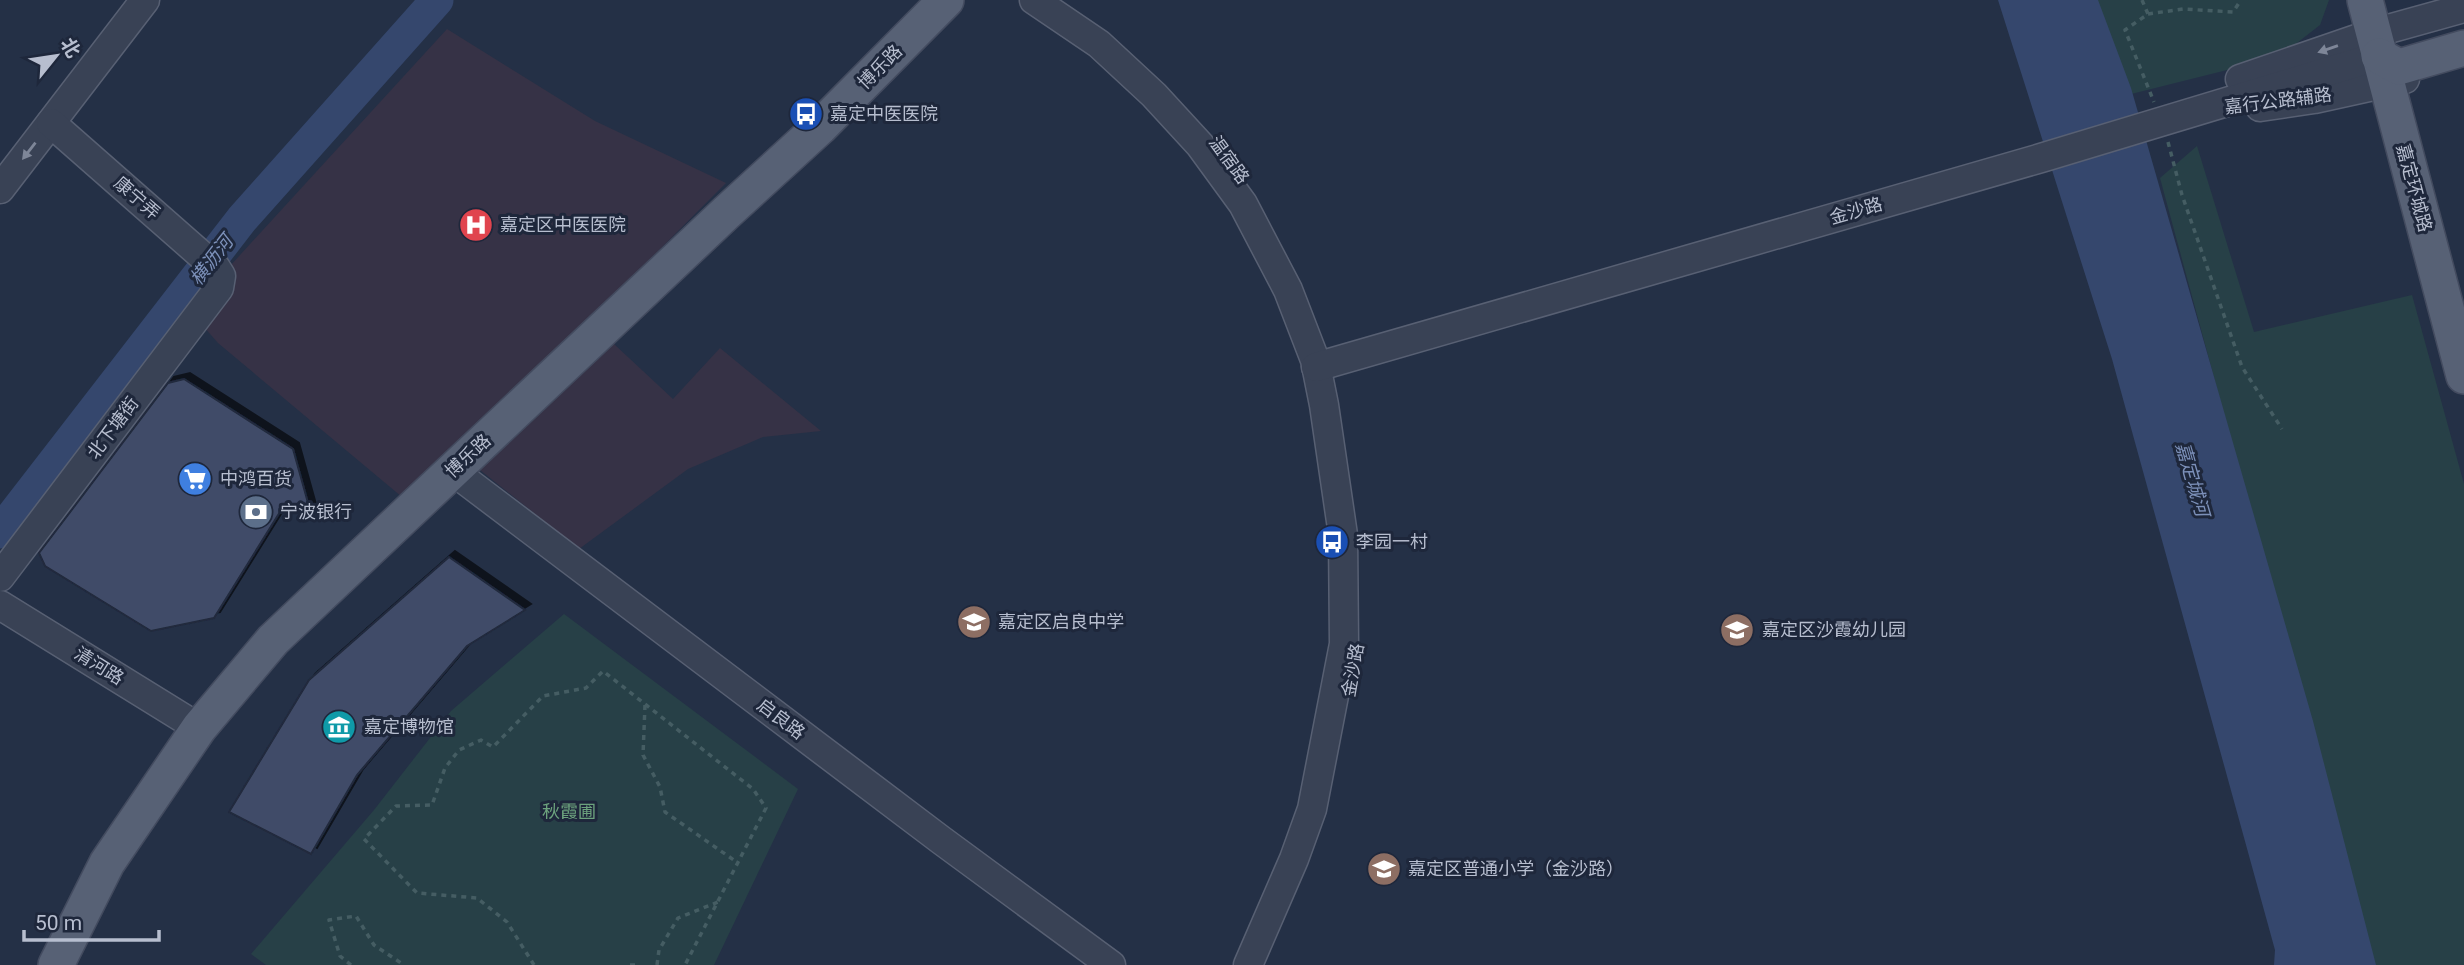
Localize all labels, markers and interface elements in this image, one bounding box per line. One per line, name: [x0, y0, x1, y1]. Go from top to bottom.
north arrow: [21, 21, 91, 91]
text: 北: [56, 34, 85, 62]
street label: 博乐路: [853, 40, 906, 93]
one-way arrow: [2318, 44, 2339, 55]
street label: 嘉行公路辅路: [2223, 84, 2333, 118]
bus stop icon: 嘉定中医医院: [787, 95, 825, 133]
place label: 嘉定中医医院: [830, 103, 938, 124]
street label: 温宿路: [1205, 132, 1254, 188]
one-way arrow: [22, 142, 36, 160]
street label: 嘉定环城路: [2393, 142, 2436, 234]
street label: 康宁弄: [110, 172, 165, 223]
street label: 金沙路: [1827, 193, 1885, 228]
hospital icon: 嘉定区中医医院: [457, 206, 495, 244]
place label: 嘉定区中医医院: [500, 214, 626, 235]
water label: 横沥河: [185, 228, 240, 290]
street label: 北下塘街: [83, 393, 143, 463]
street label: 博乐路: [441, 430, 495, 482]
water label: 嘉定城河: [2171, 439, 2215, 523]
supermarket icon: 中鸿百货: [176, 460, 214, 498]
place label: 中鸿百货: [220, 468, 292, 489]
bank icon: 宁波银行: [237, 493, 275, 531]
place label: 宁波银行: [280, 501, 352, 522]
bus stop icon: 李园一村: [1313, 523, 1351, 561]
place label: 李园一村: [1356, 531, 1428, 552]
school or university icon: 嘉定区启良中学: [955, 603, 993, 641]
place label: 嘉定区启良中学: [998, 611, 1124, 632]
school or university icon: 嘉定区沙霞幼儿园: [1718, 611, 1756, 649]
place label: 嘉定区沙霞幼儿园: [1762, 619, 1906, 640]
street label: 清河路: [71, 642, 128, 689]
street label: 金沙路: [1337, 642, 1368, 698]
street label: 启良路: [753, 694, 809, 743]
museum icon: 嘉定博物馆: [320, 708, 358, 746]
place label: 嘉定博物馆: [364, 716, 454, 737]
park label: 秋霞圃: [542, 801, 596, 822]
school or university icon: 嘉定区普通小学（金沙路）: [1365, 850, 1403, 888]
place label: 嘉定区普通小学（金沙路）: [1408, 858, 1624, 879]
scale bar: [24, 898, 159, 942]
text: 50 m: [35, 911, 82, 935]

